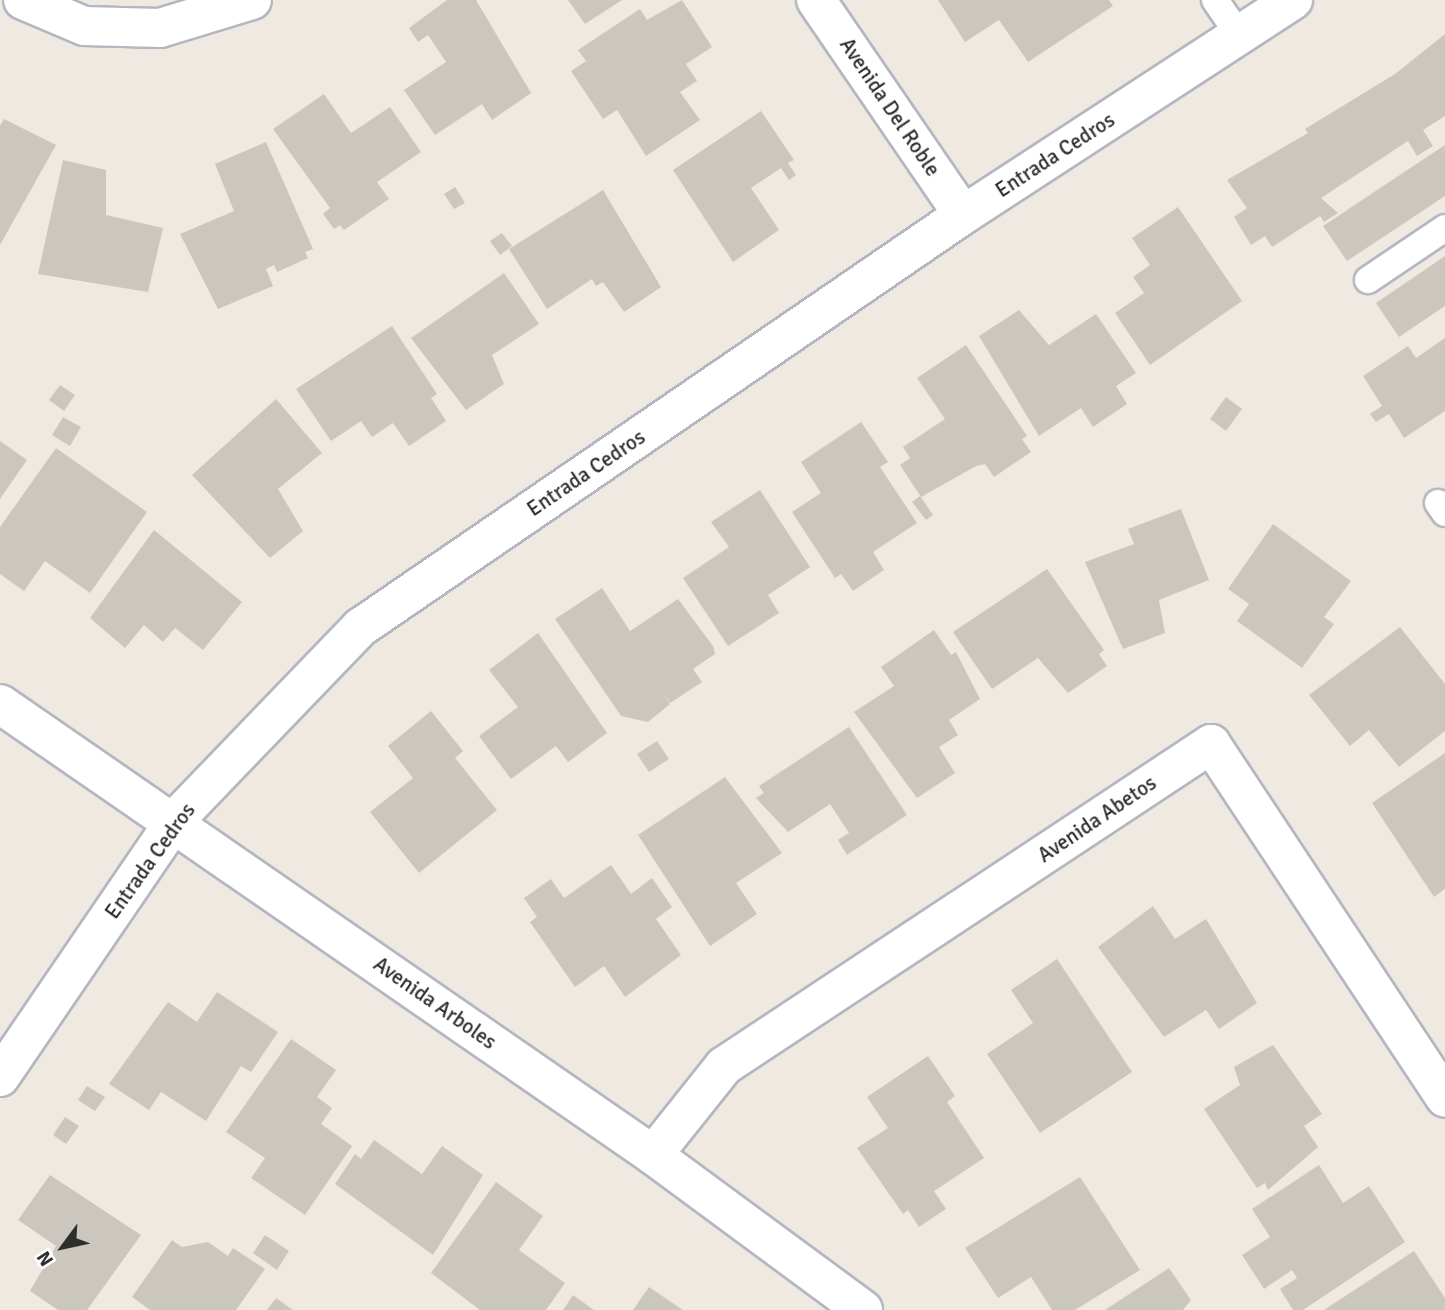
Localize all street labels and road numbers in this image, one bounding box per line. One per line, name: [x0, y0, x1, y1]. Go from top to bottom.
street label: Avenida Del Roble: [834, 33, 946, 181]
street label: Entrada Cedros: [991, 107, 1119, 203]
street label: Entrada Cedros: [522, 424, 650, 522]
street label: Avenida Abetos: [1033, 770, 1161, 868]
street label: Entrada Cedros: [100, 798, 200, 924]
street label: Avenida Arboles: [369, 951, 501, 1055]

